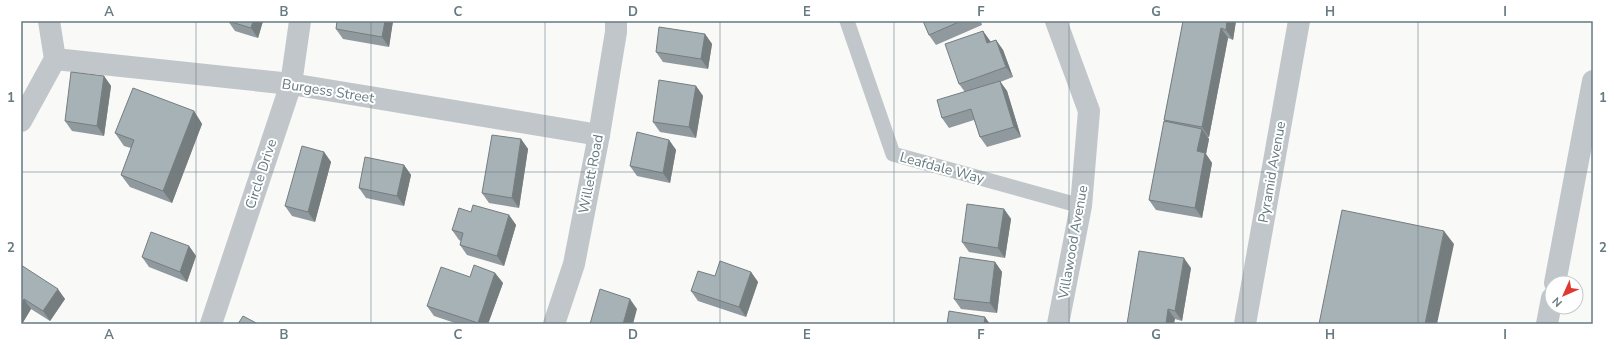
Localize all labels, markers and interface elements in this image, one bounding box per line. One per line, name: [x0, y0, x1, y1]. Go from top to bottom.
text: A: [104, 3, 114, 21]
text: B: [280, 3, 289, 21]
text: C: [454, 3, 463, 21]
text: D: [628, 3, 638, 21]
text: E: [803, 3, 811, 21]
text: F: [977, 3, 985, 21]
text: G: [1151, 3, 1161, 21]
text: H: [1325, 3, 1335, 21]
text: I: [1503, 3, 1507, 21]
street label: Burgess Street: [281, 74, 376, 108]
text: 1: [7, 89, 15, 107]
text: 1: [1599, 89, 1607, 107]
street label: Pyramid Avenue: [1254, 120, 1290, 224]
street label: Willett Road: [574, 133, 608, 215]
street label: Circle Drive: [241, 137, 281, 211]
street label: Leafdale Way: [898, 148, 987, 189]
street label: Villawood Avenue: [1053, 184, 1092, 301]
text: 2: [7, 239, 15, 257]
text: 2: [1599, 239, 1607, 257]
north arrow: [1544, 275, 1584, 315]
text: N: [1549, 294, 1565, 310]
text: A: [104, 326, 114, 344]
text: B: [280, 326, 289, 344]
text: C: [454, 326, 463, 344]
text: D: [628, 326, 638, 344]
text: E: [803, 326, 811, 344]
text: F: [977, 326, 985, 344]
text: G: [1151, 326, 1161, 344]
text: H: [1325, 326, 1335, 344]
text: I: [1503, 326, 1507, 344]

